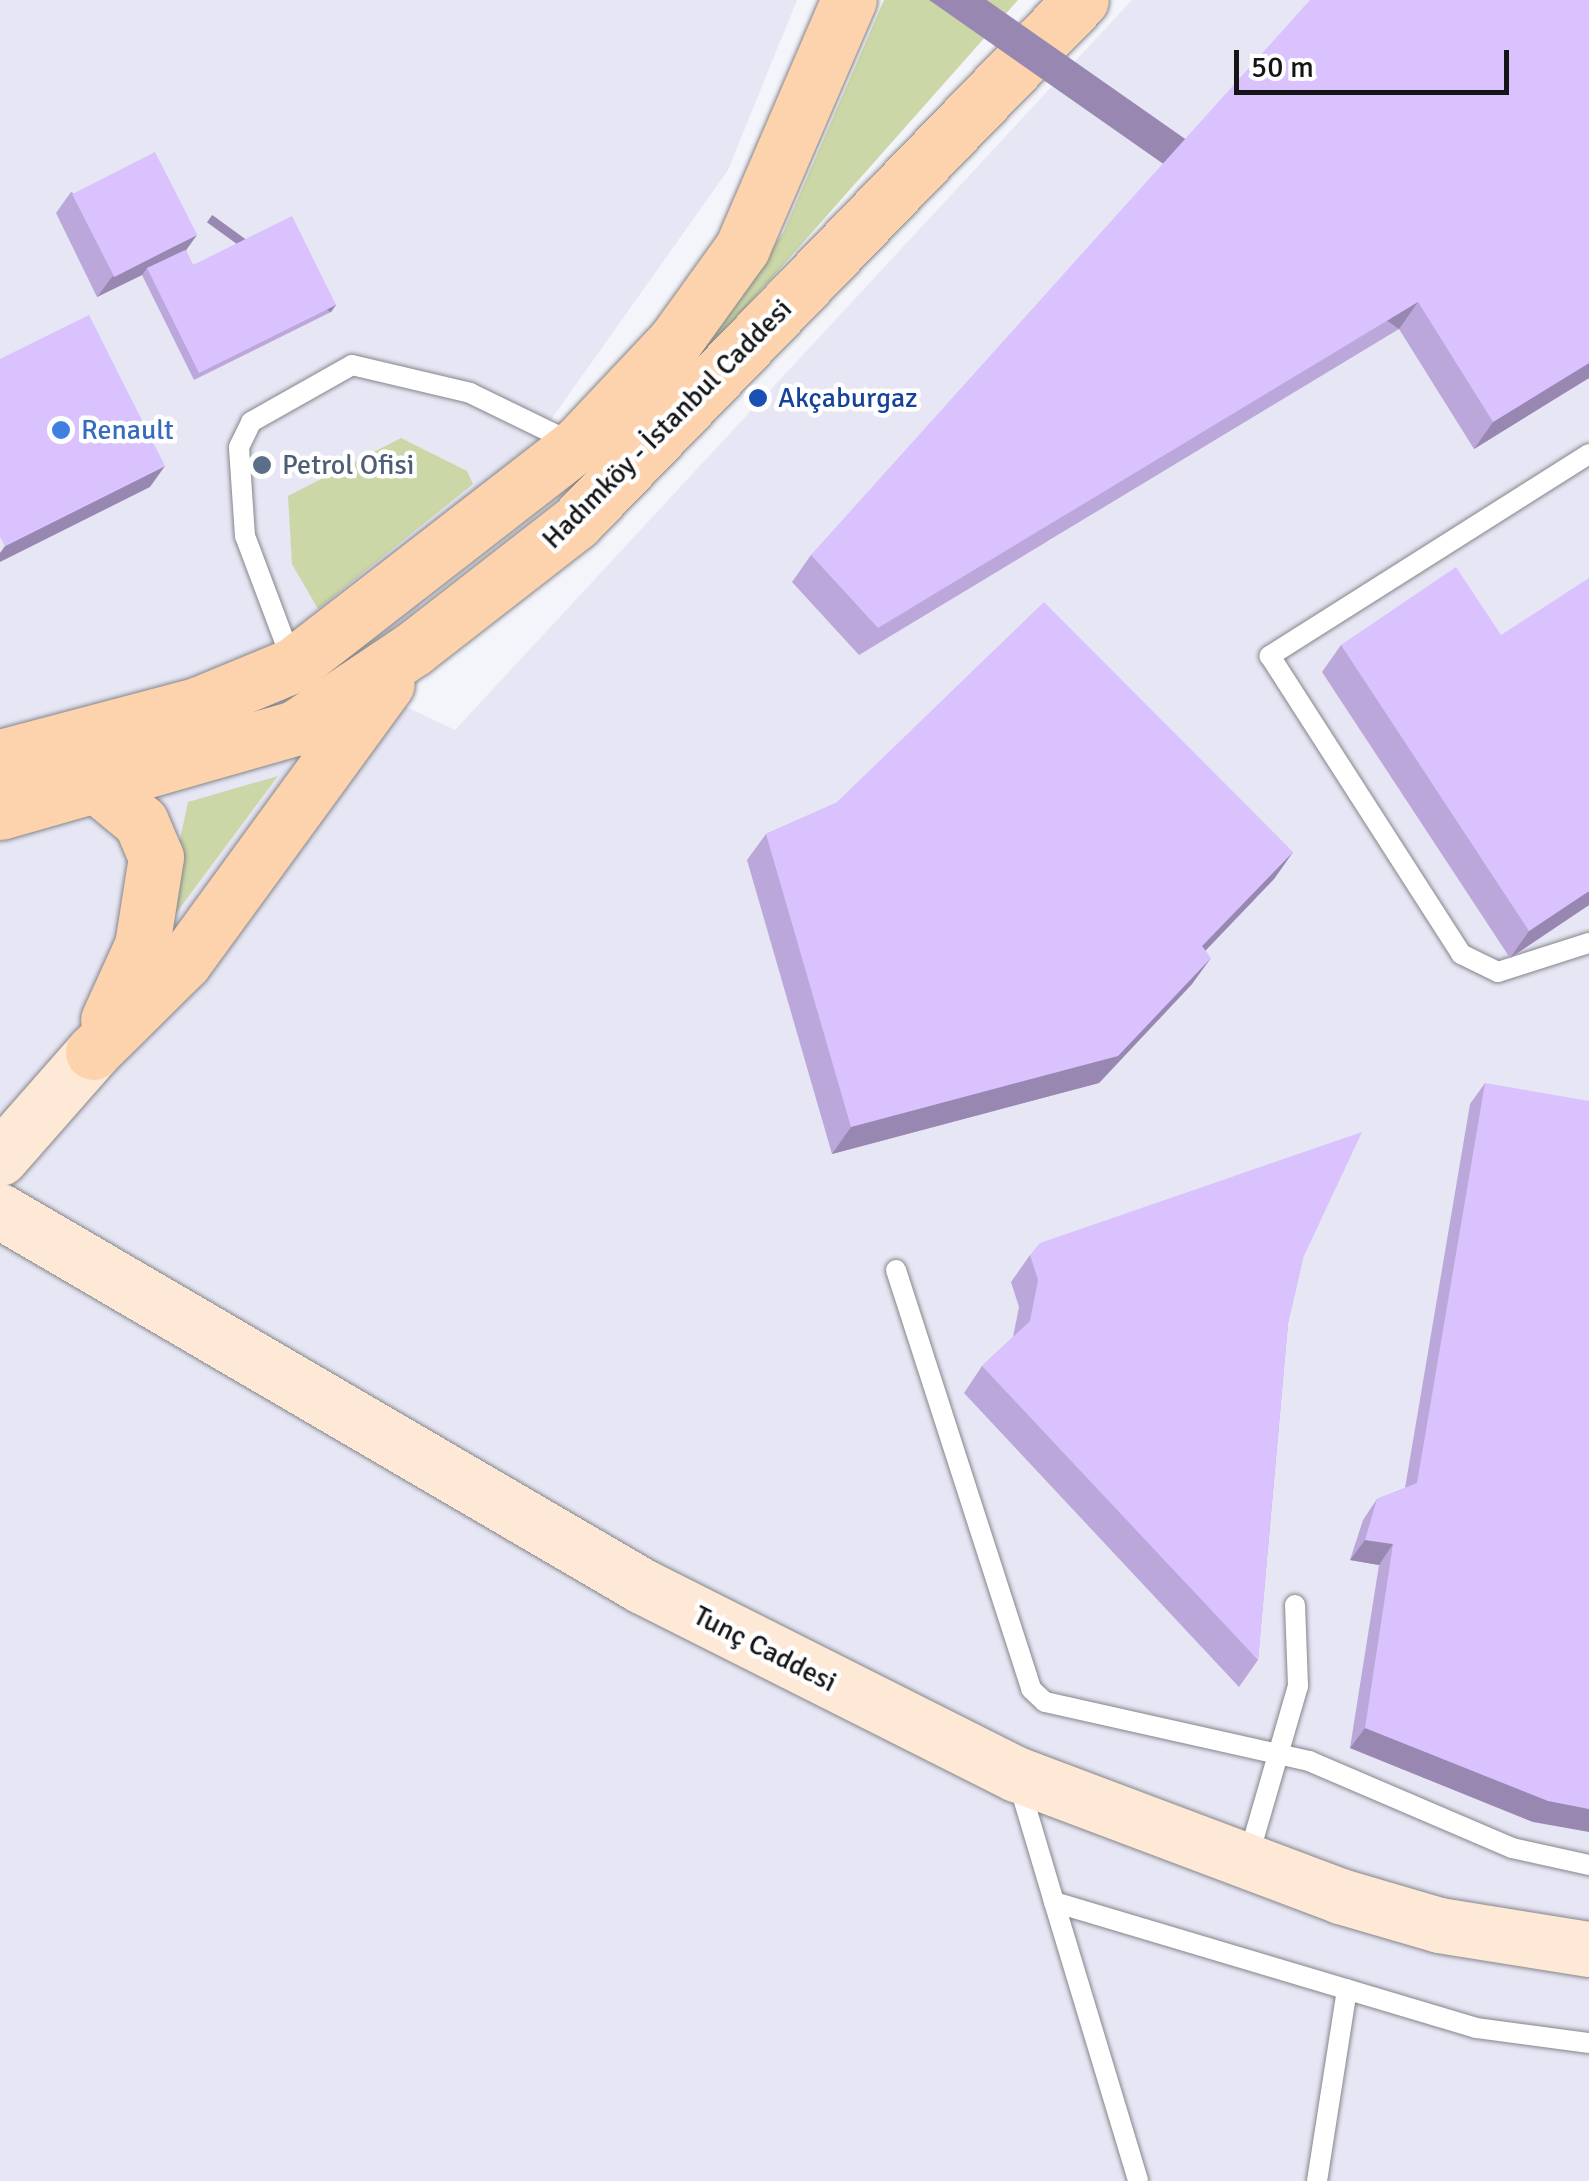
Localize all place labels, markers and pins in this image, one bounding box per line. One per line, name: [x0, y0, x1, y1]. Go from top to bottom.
place label: Akçaburgaz: [778, 381, 918, 415]
marker: Akçaburgaz: [747, 387, 769, 409]
place label: Renault: [81, 413, 174, 447]
marker: Renault: [50, 419, 72, 441]
place label: Petrol Ofisi: [282, 448, 414, 482]
marker: Petrol Ofisi: [251, 454, 273, 476]

